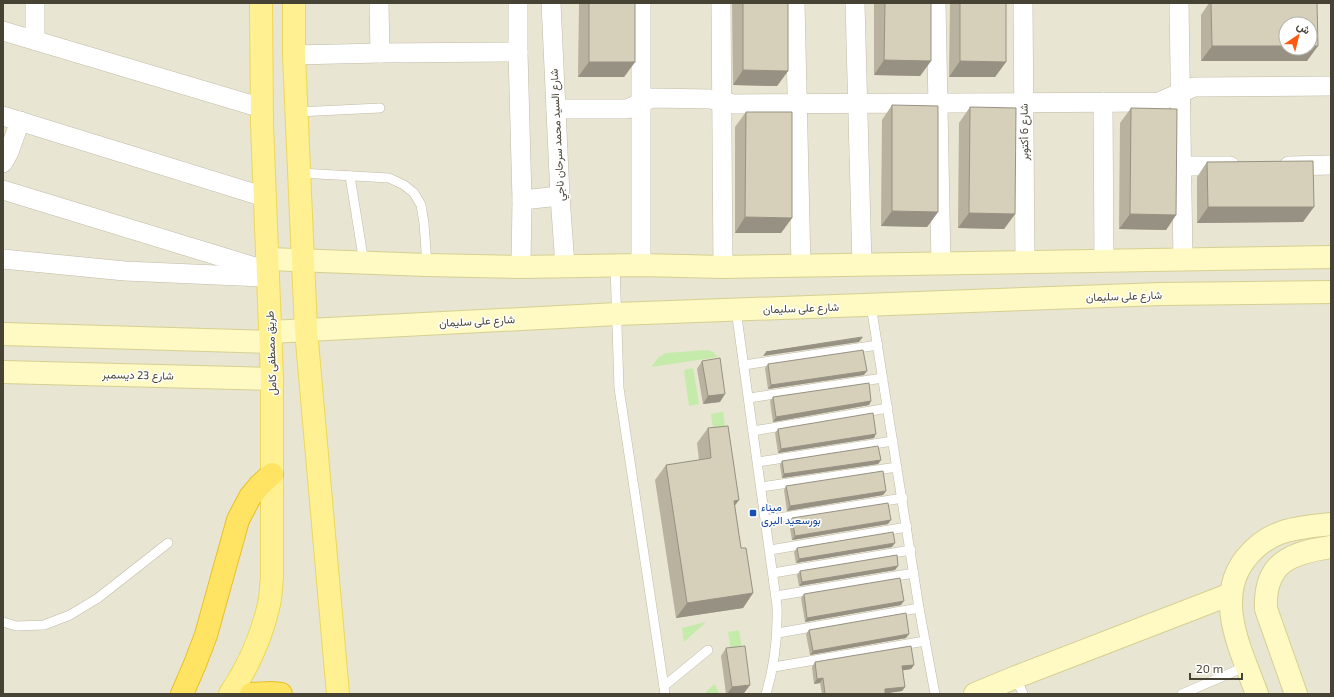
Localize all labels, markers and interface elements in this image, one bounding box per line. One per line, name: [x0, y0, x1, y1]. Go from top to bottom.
north arrow: [1278, 16, 1318, 56]
text: ش: [1294, 18, 1313, 37]
street label: شارع السيد محمد سرحان ناجي: [547, 68, 570, 202]
street label: شارع 6 أكتوبر: [1016, 103, 1033, 162]
street label: شارع على سليمان: [1086, 288, 1163, 305]
street label: شارع على سليمان: [763, 300, 840, 317]
street label: طريق مصطفى كامل: [263, 310, 279, 396]
street label: شارع على سليمان: [439, 312, 516, 331]
street label: شارع 23 ديسمبر: [101, 367, 174, 384]
place label: ميناء بورسعيد البرى: [761, 500, 821, 527]
marker: ميناء بورسعيد البرى: [748, 508, 758, 518]
scale bar: [1190, 655, 1242, 681]
text: 20 m: [1196, 661, 1223, 675]

